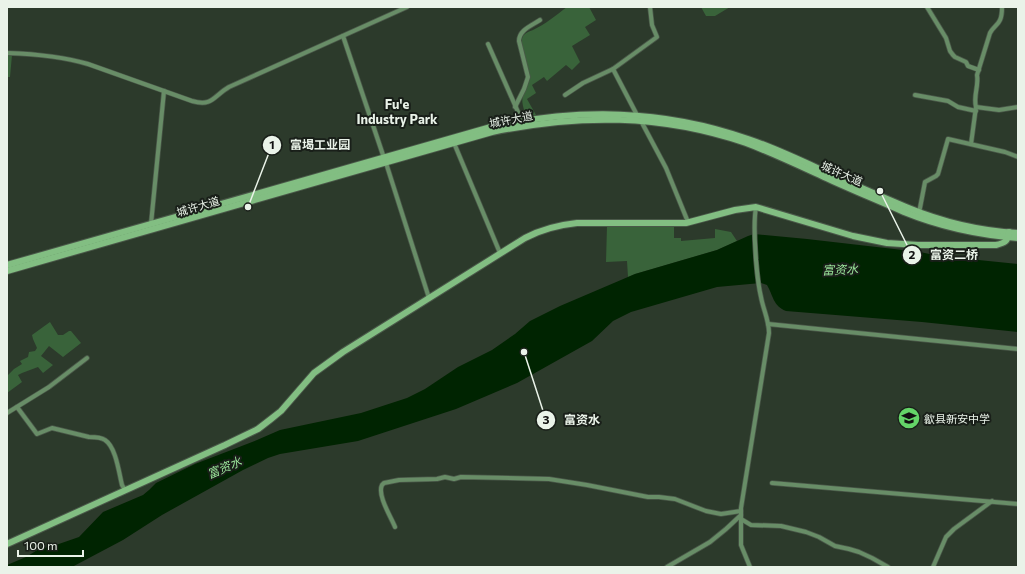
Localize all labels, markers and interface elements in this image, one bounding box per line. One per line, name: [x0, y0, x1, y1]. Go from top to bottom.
district label: Fu'e Industry Park: [356, 96, 438, 127]
street label: 城许大道: [488, 108, 534, 130]
callout: 富堨工业园: [262, 133, 358, 157]
text: 1: [269, 137, 275, 151]
text: 富堨工业园: [290, 137, 350, 151]
street label: 城许大道: [819, 158, 865, 188]
street label: 城许大道: [175, 194, 221, 218]
callout: 富资二桥: [902, 243, 986, 267]
text: 2: [909, 247, 916, 261]
text: 富资二桥: [930, 247, 978, 261]
water label: 富资水: [822, 261, 859, 277]
school or university icon: 歙县新安中学: [896, 405, 922, 431]
callout: 富资水: [536, 408, 608, 432]
text: 3: [543, 412, 550, 426]
text: 富资水: [564, 412, 600, 426]
place label: 歙县新安中学: [924, 412, 990, 425]
water label: 富资水: [205, 453, 244, 480]
scale bar: [18, 532, 83, 558]
text: 100 m: [24, 538, 58, 552]

